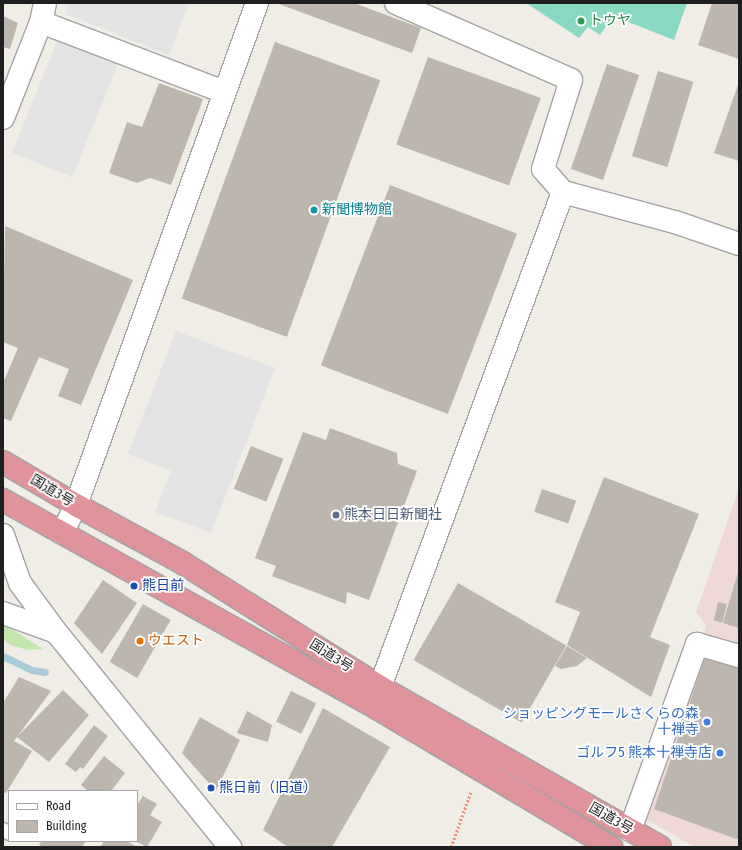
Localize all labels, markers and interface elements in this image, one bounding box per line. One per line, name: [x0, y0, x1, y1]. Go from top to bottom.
place label: トウヤ: [589, 13, 631, 29]
marker: トウヤ: [576, 16, 586, 26]
place label: 新聞博物館: [322, 202, 392, 218]
marker: 新聞博物館: [309, 205, 319, 215]
street label: 国道3号: [27, 471, 77, 511]
place label: 熊本日日新聞社: [344, 507, 442, 523]
marker: 熊本日日新聞社: [331, 510, 341, 520]
place label: 熊日前: [142, 578, 184, 594]
marker: 熊日前: [129, 581, 139, 591]
place label: ウエスト: [148, 633, 204, 649]
marker: ウエスト: [135, 636, 145, 646]
street label: 国道3号: [306, 636, 356, 676]
place label: ショッピングモールさくらの森 十禅寺: [503, 706, 699, 738]
marker: ショッピングモールさくらの森 十禅寺: [702, 717, 712, 727]
place label: ゴルフ5 熊本十禅寺店: [576, 745, 712, 761]
marker: ゴルフ5 熊本十禅寺店: [715, 748, 725, 758]
place label: 熊日前（旧道）: [219, 780, 317, 796]
marker: 熊日前（旧道）: [206, 783, 216, 793]
legend: [8, 790, 138, 842]
text: Road: [46, 799, 71, 813]
street label: 国道3号: [586, 800, 636, 838]
text: Building: [46, 819, 86, 833]

